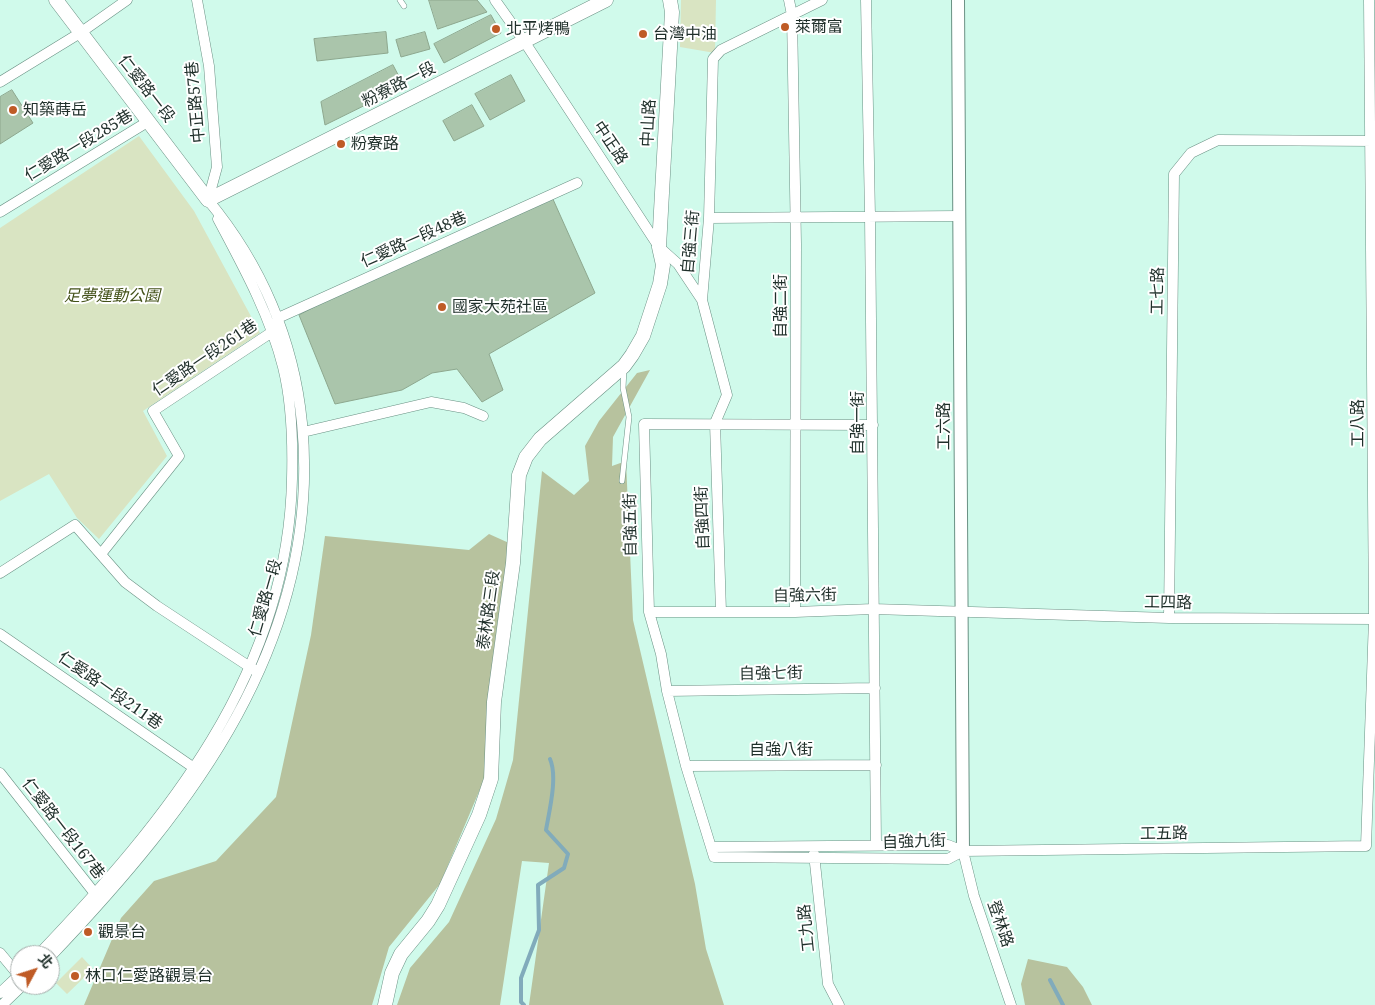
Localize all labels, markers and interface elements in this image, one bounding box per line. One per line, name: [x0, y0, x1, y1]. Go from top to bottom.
place label: 萊爾富: [795, 17, 843, 37]
place label: 北平烤鴨: [506, 19, 570, 39]
marker: 萊爾富: [779, 21, 791, 33]
marker: 北平烤鴨: [490, 23, 502, 35]
place label: 台灣中油: [653, 24, 717, 44]
marker: 台灣中油: [637, 28, 649, 40]
street label: 仁愛路一段: [114, 52, 178, 126]
street label: 粉寮路一段: [359, 58, 439, 112]
street label: 中正路57巷: [183, 60, 209, 144]
street label: 中山路: [638, 99, 660, 147]
place label: 知築蒔岳: [23, 100, 87, 120]
marker: 知築蒔岳: [7, 104, 19, 116]
street label: 仁愛路一段285巷: [21, 106, 137, 186]
street label: 中正路: [589, 118, 631, 168]
place label: 粉寮路: [351, 134, 399, 154]
marker: 粉寮路: [335, 138, 347, 150]
street label: 仁愛路一段48巷: [358, 208, 470, 272]
street label: 自強三街: [679, 209, 703, 275]
street label: 工七路: [1148, 267, 1168, 315]
street label: 自強二街: [771, 274, 791, 338]
park label: 足夢運動公園: [64, 286, 160, 306]
place label: 國家大苑社區: [452, 297, 548, 317]
marker: 國家大苑社區: [436, 301, 448, 313]
street label: 仁愛路一段261巷: [149, 316, 261, 400]
street label: 自強一街: [848, 391, 868, 455]
street label: 工八路: [1348, 399, 1368, 447]
street label: 工六路: [934, 402, 954, 450]
street label: 自強四街: [692, 486, 714, 550]
street label: 自強五街: [621, 493, 641, 557]
street label: 仁愛路一段: [246, 557, 286, 639]
street label: 泰林路三段: [474, 569, 504, 651]
street label: 自強六街: [773, 586, 837, 606]
street label: 工四路: [1144, 593, 1192, 613]
street label: 仁愛路一段211巷: [54, 648, 166, 734]
street label: 自強七街: [739, 664, 803, 684]
street label: 自強八街: [749, 740, 813, 760]
street label: 仁愛路一段167巷: [18, 775, 108, 883]
street label: 工五路: [1140, 824, 1188, 844]
street label: 自強九街: [882, 831, 946, 853]
street label: 登林路: [983, 898, 1017, 950]
street label: 工九路: [795, 903, 819, 953]
place label: 觀景台: [98, 922, 146, 942]
marker: 觀景台: [82, 926, 94, 938]
north arrow: [10, 945, 60, 995]
text: 北: [34, 949, 58, 972]
place label: 林口仁愛路觀景台: [85, 966, 213, 986]
marker: 林口仁愛路觀景台: [69, 970, 81, 982]

